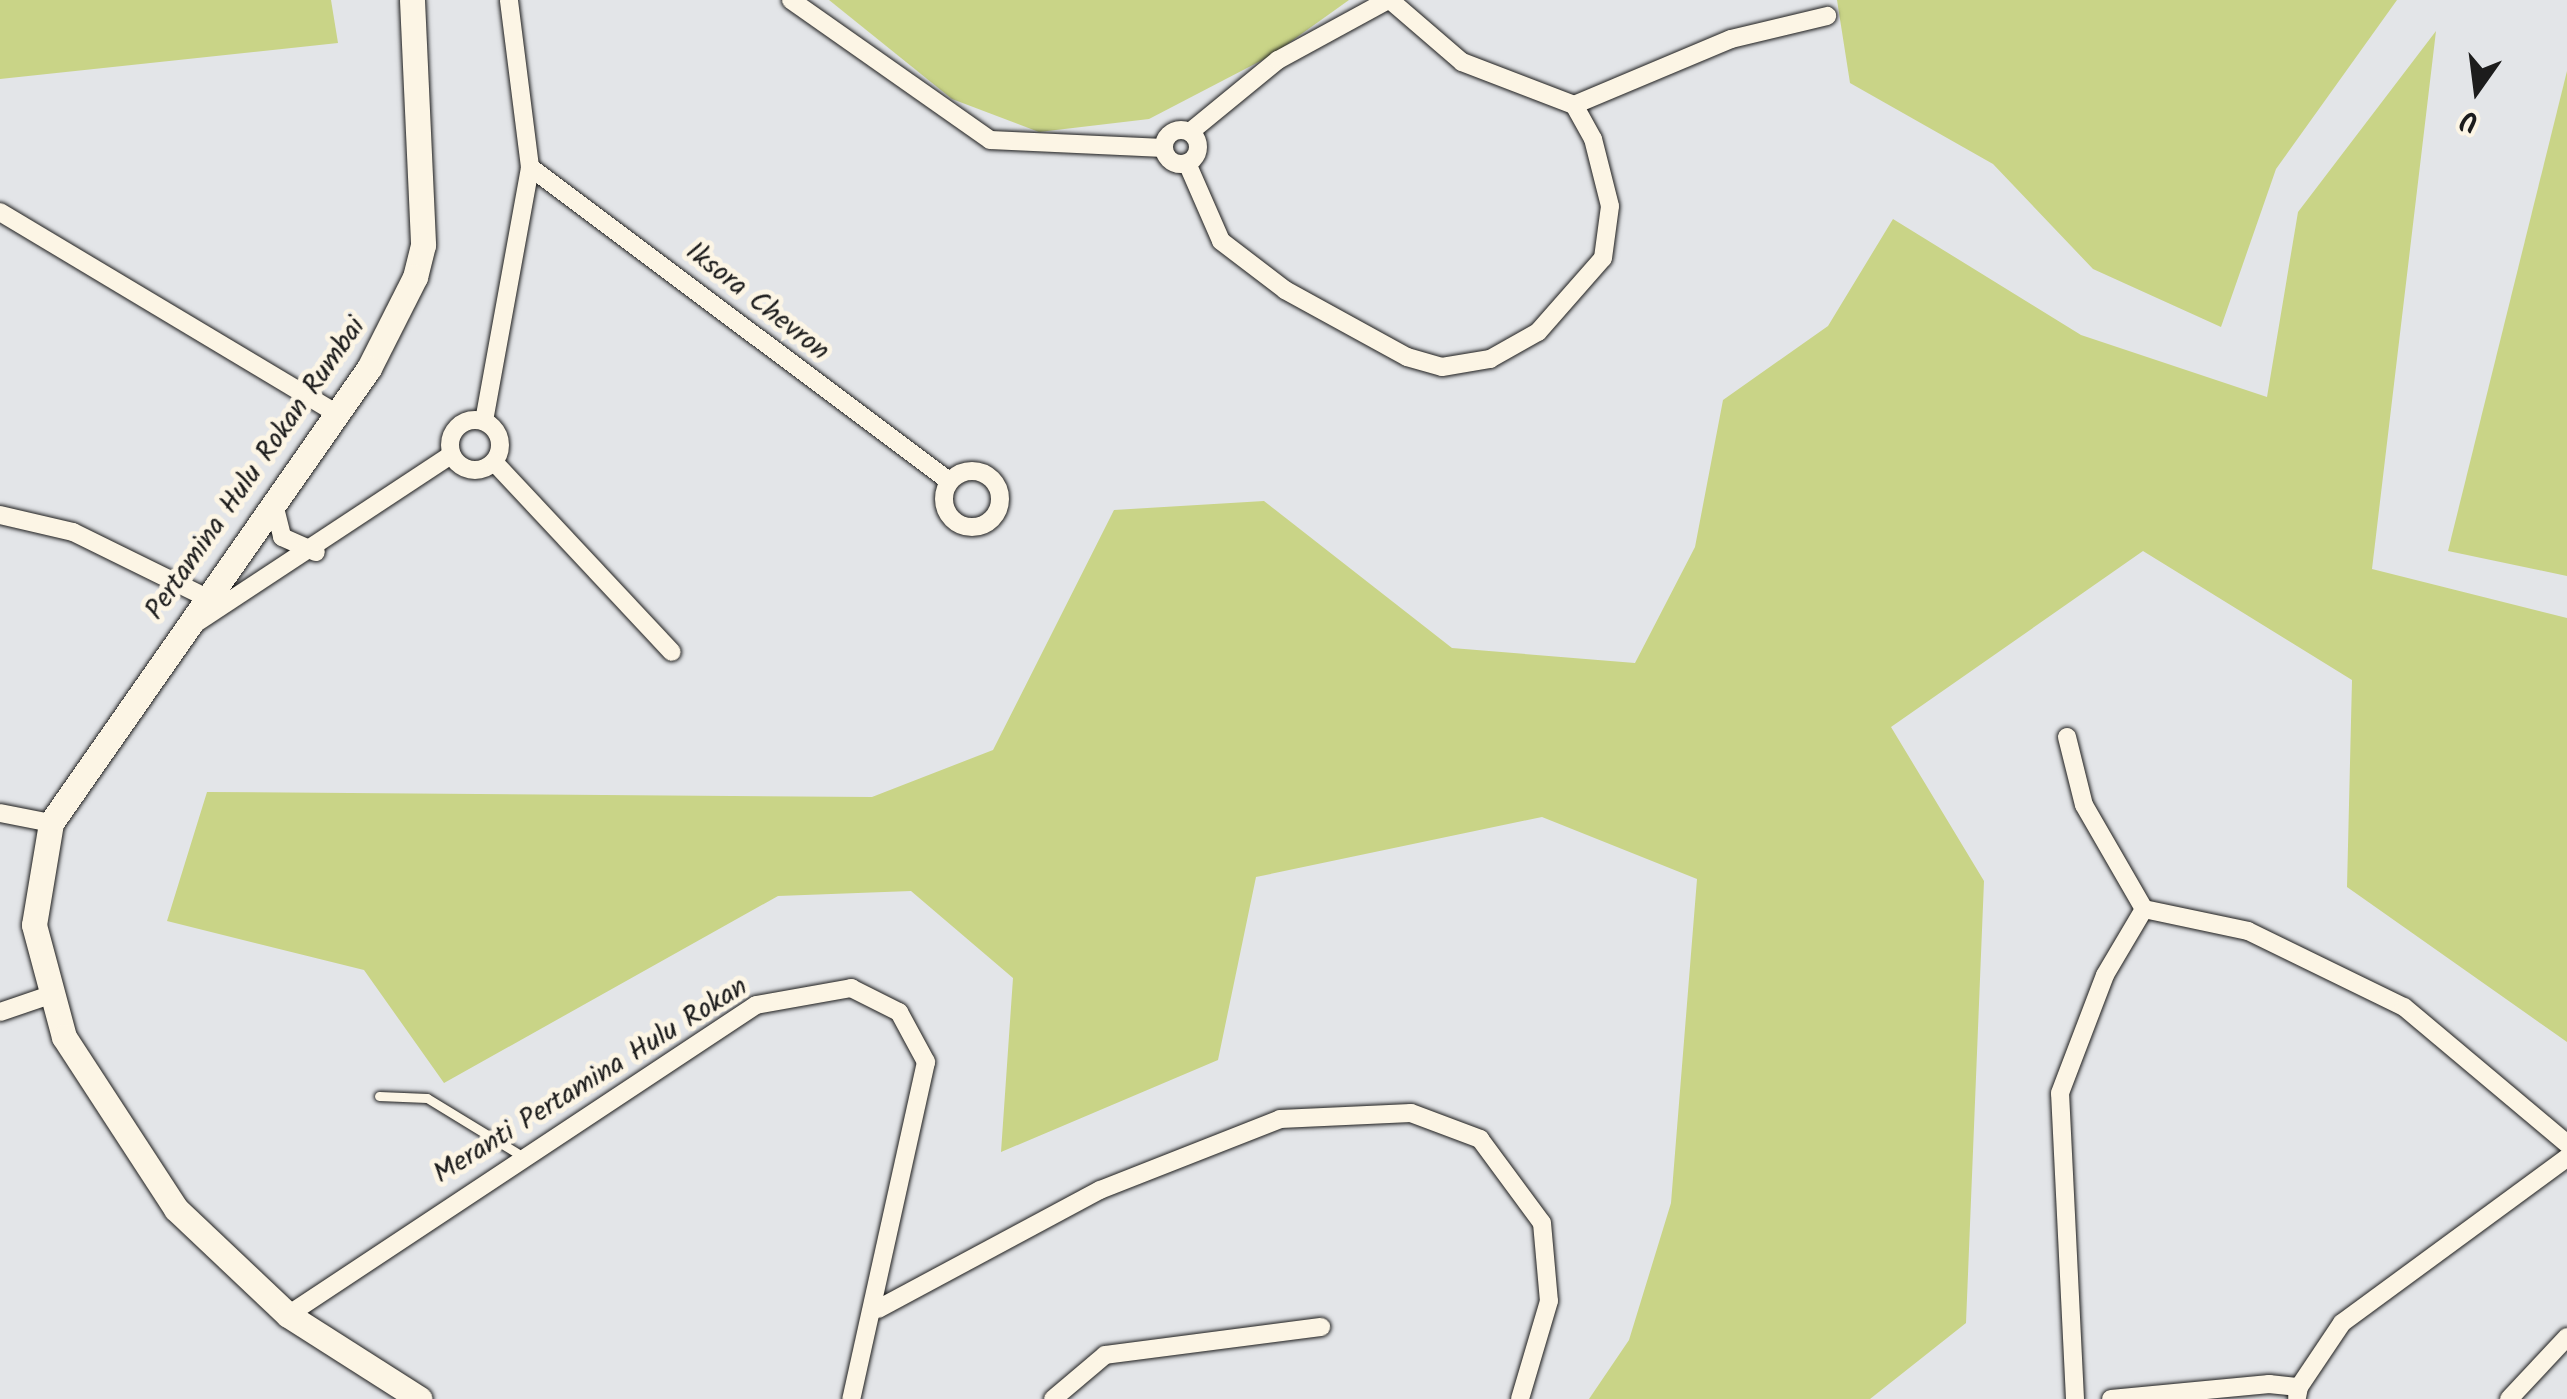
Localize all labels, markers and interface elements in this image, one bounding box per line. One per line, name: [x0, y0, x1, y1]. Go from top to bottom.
north arrow: [2427, 40, 2527, 140]
text: U: [2456, 96, 2483, 143]
street label: Iksora Chevron: [678, 235, 836, 369]
street label: Pertamina Hulu Rokan Rumbai: [139, 311, 373, 627]
street label: Meranti Pertamina Hulu Rokan: [428, 970, 754, 1192]

